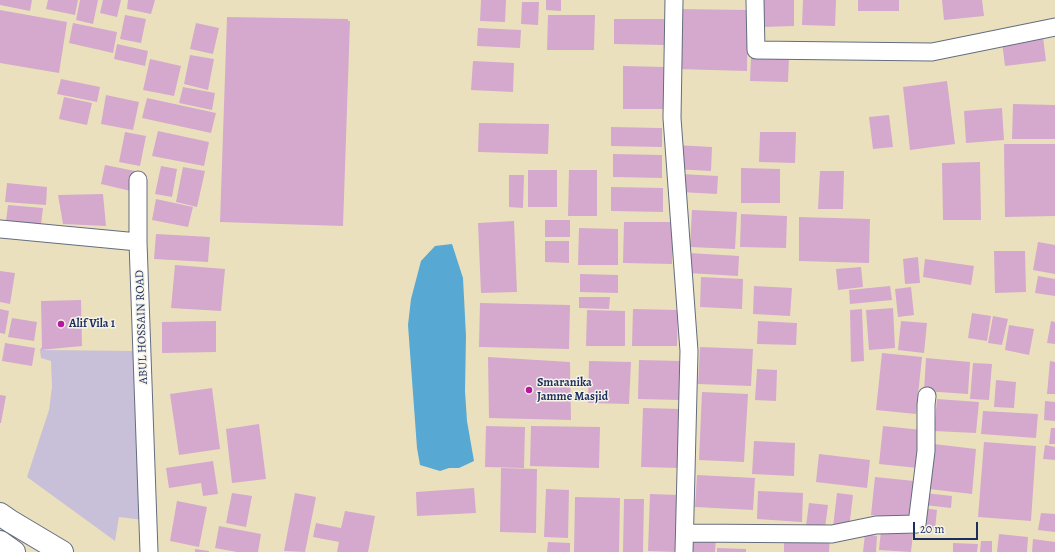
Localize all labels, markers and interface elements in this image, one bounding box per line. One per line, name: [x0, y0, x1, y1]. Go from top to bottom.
street label: ABUL HOSSAIN ROAD: [133, 270, 151, 384]
place label: Alif Vila 1: [69, 317, 115, 331]
marker: Alif Vila 1: [56, 319, 66, 329]
place label: Smaranika Jamme Masjid: [537, 376, 608, 404]
marker: Smaranika Jamme Masjid: [524, 385, 534, 395]
scale bar: [915, 514, 980, 540]
text: 20 m: [920, 521, 944, 537]

